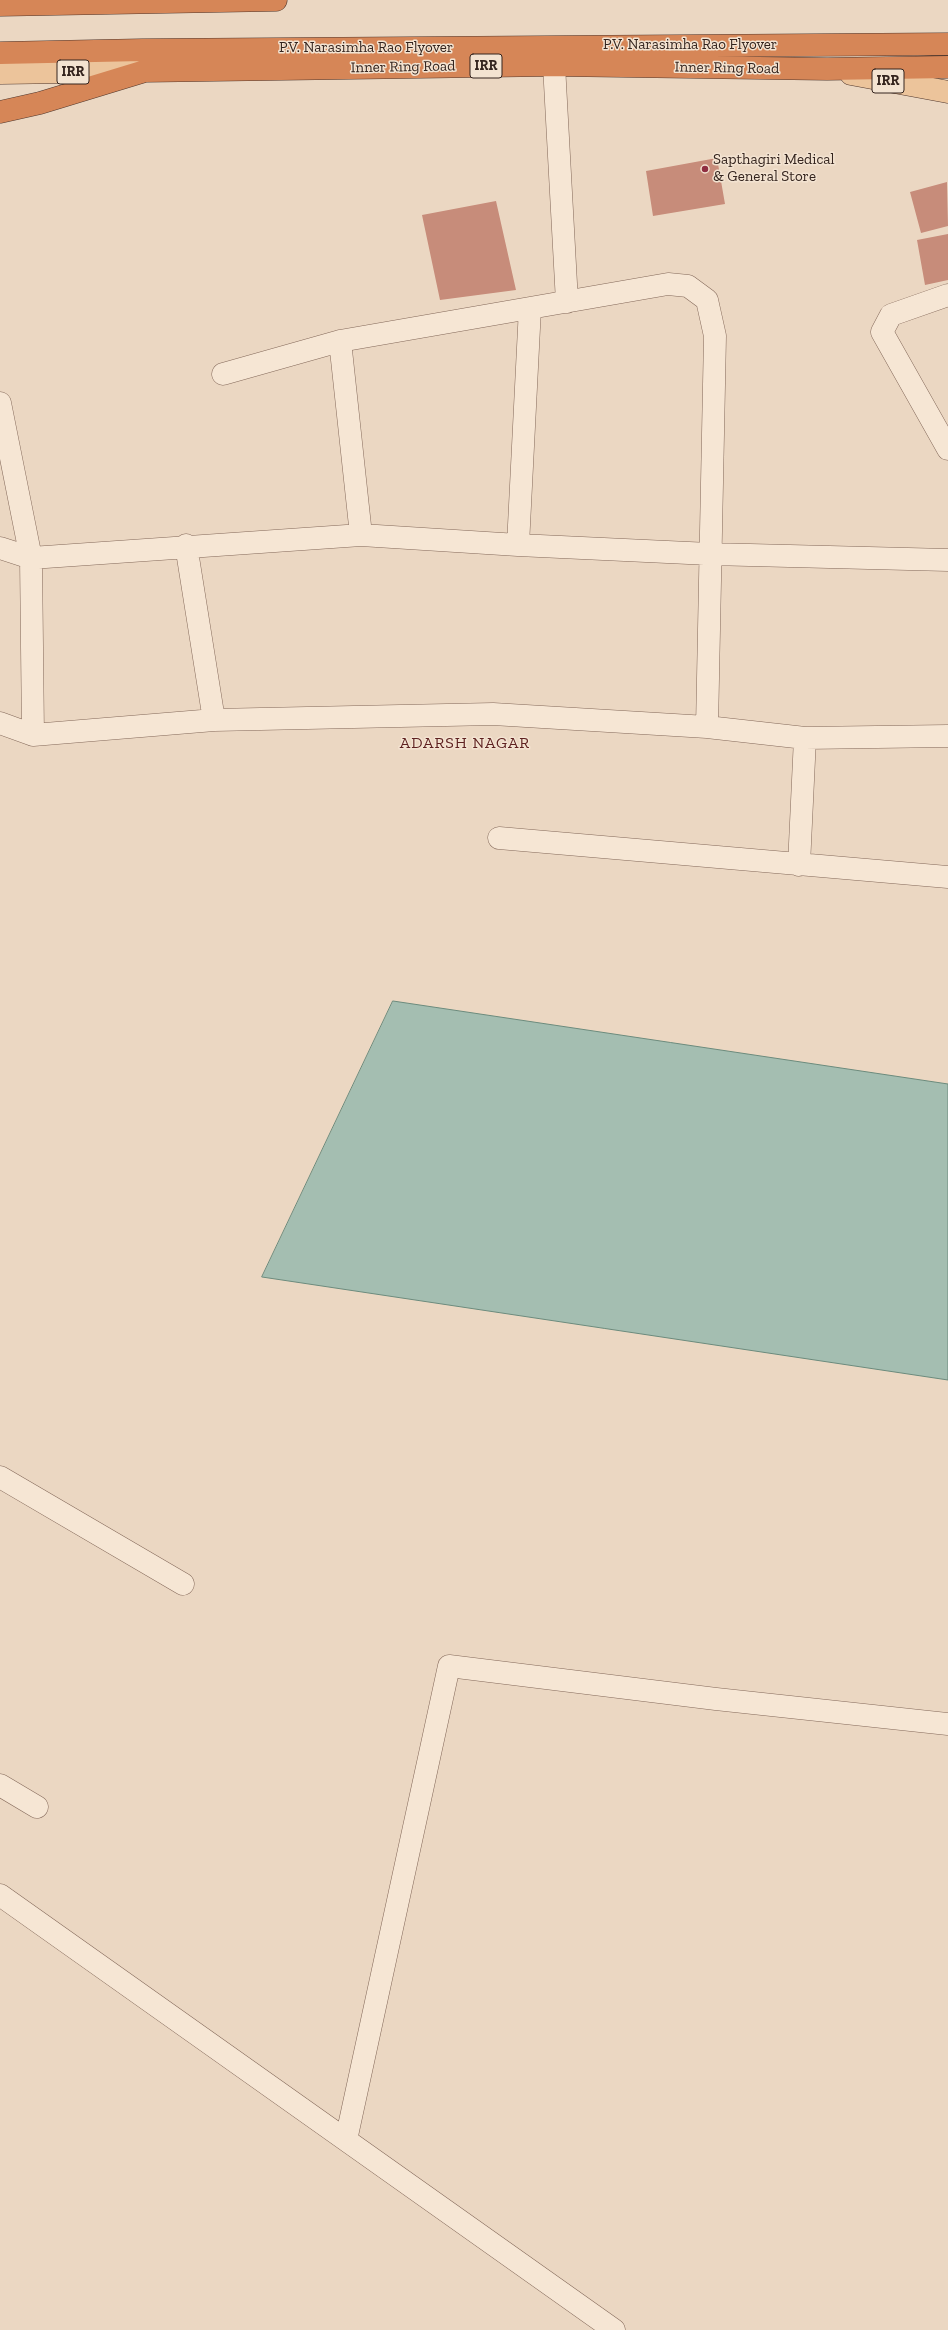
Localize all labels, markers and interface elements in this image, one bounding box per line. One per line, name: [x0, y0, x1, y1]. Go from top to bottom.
street label: P.V. Narasimha Rao Flyover: [603, 36, 777, 54]
street label: P.V. Narasimha Rao Flyover: [279, 39, 453, 57]
road number: IRR: [470, 54, 502, 78]
street label: Inner Ring Road: [351, 57, 455, 77]
street label: Inner Ring Road: [675, 58, 779, 78]
road number: IRR: [57, 60, 89, 84]
road number: IRR: [872, 69, 904, 93]
place label: Sapthagiri Medical & General Store: [713, 151, 835, 186]
marker: Sapthagiri Medical & General Store: [700, 164, 710, 174]
district label: ADARSH NAGAR: [400, 733, 530, 753]

